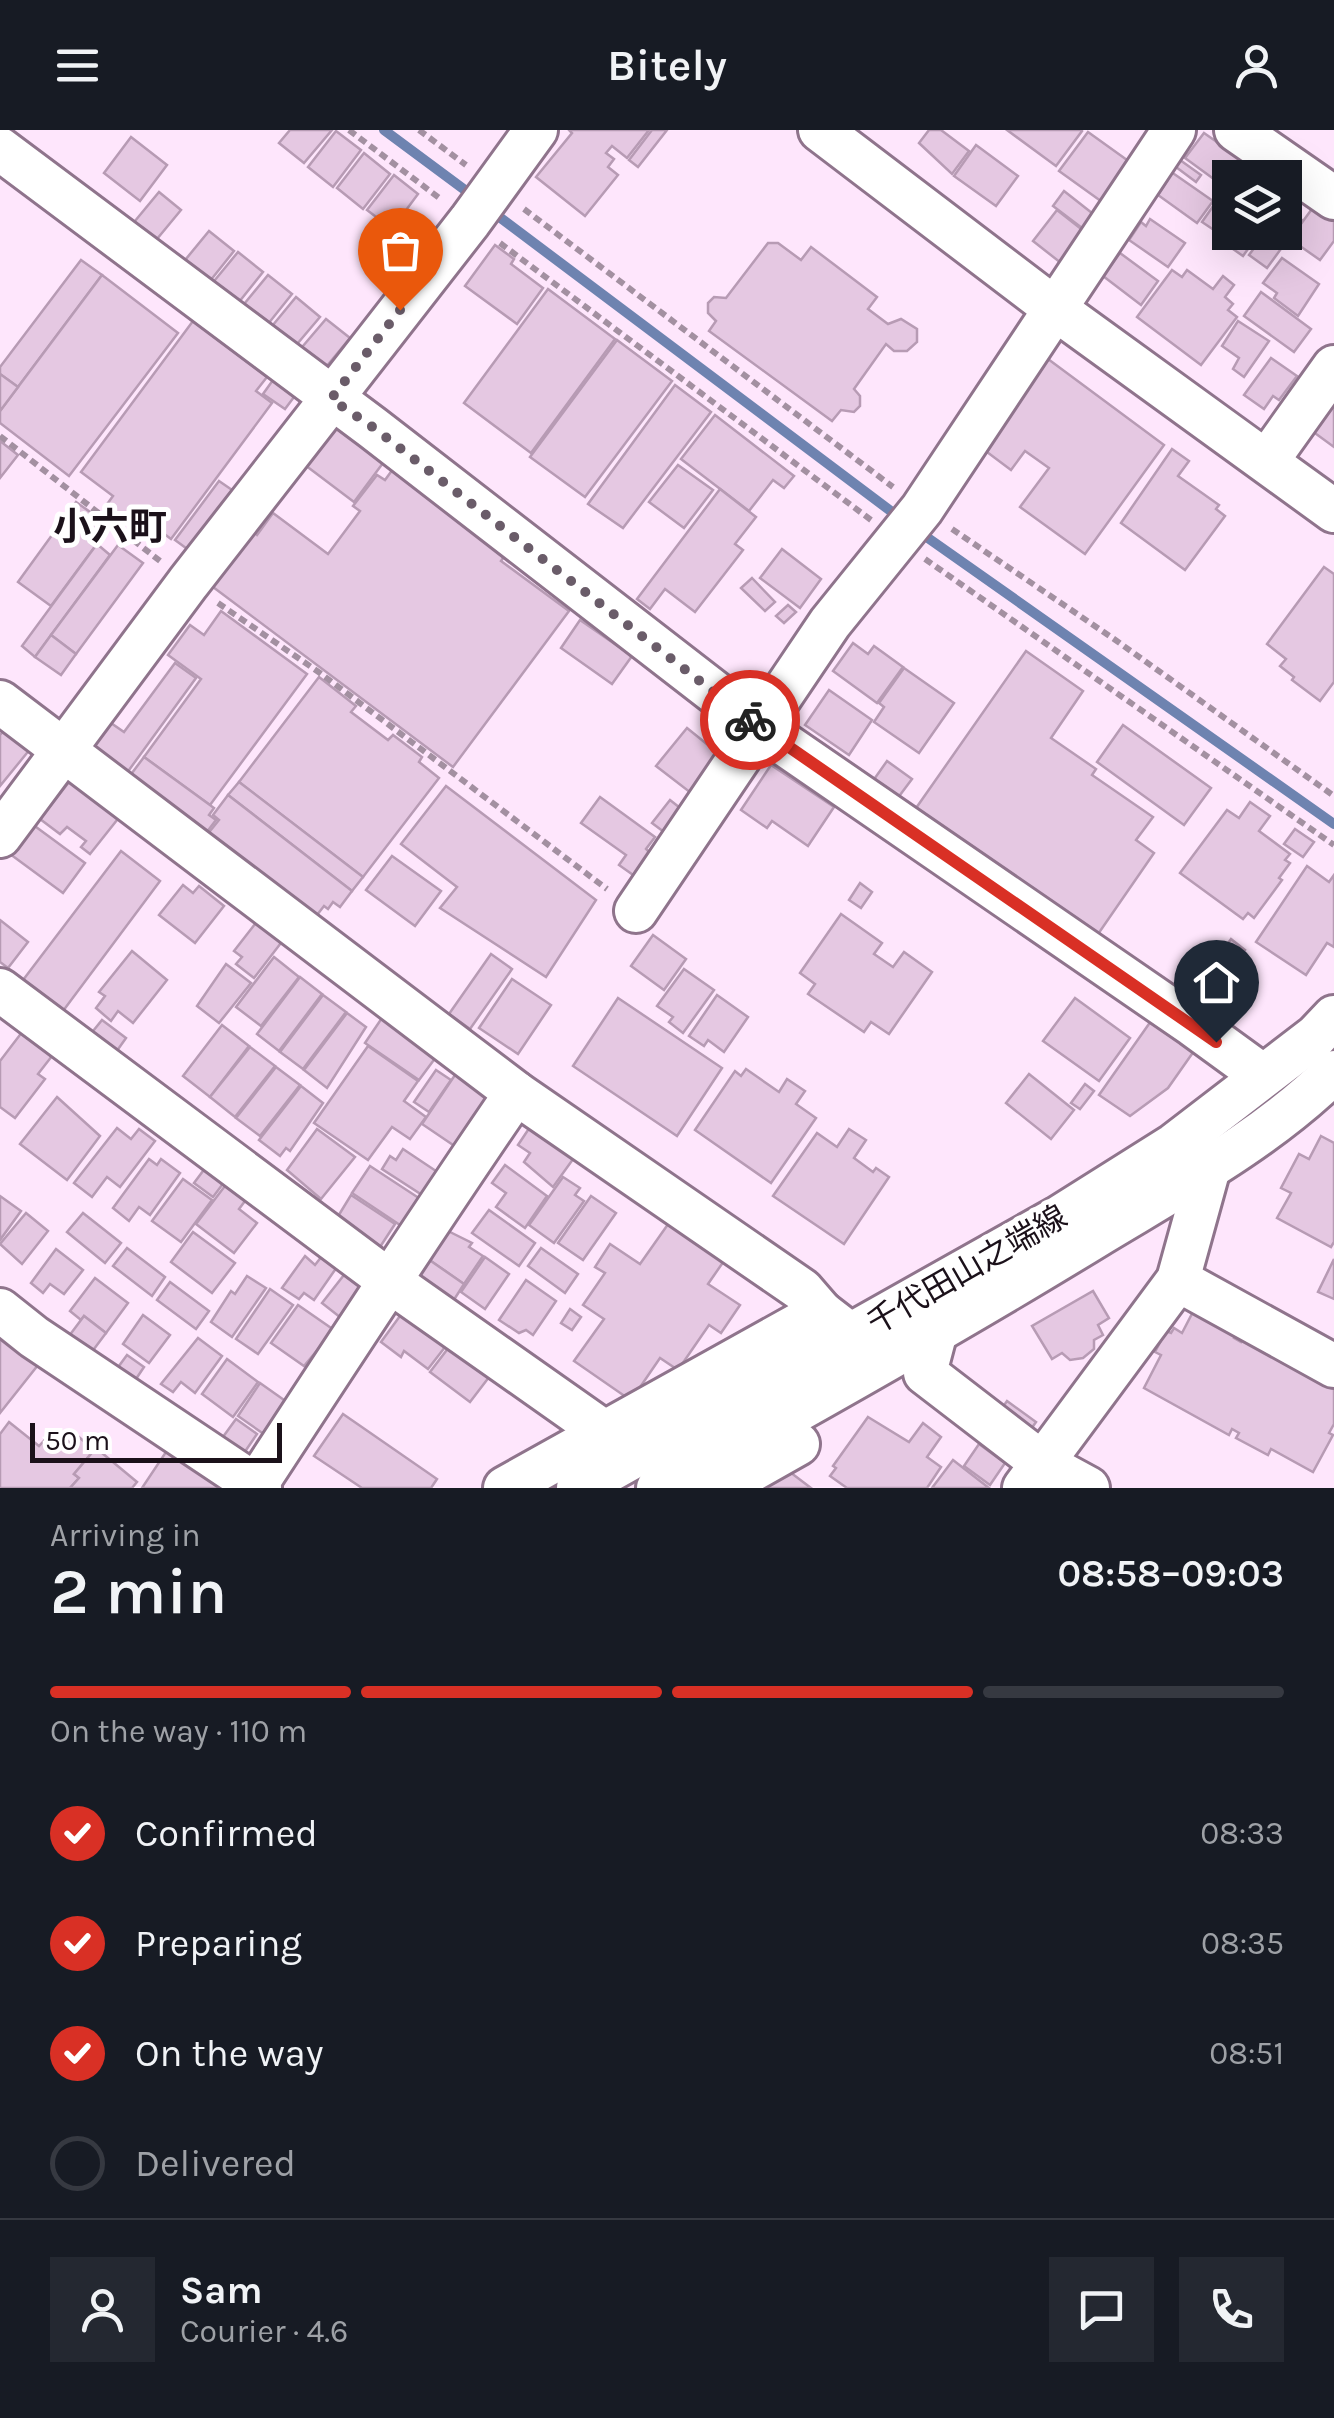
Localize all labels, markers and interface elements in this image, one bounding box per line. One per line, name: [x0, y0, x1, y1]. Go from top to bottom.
icon: menu: [50, 38, 105, 93]
icon: person: [1229, 38, 1284, 93]
text: Bitely: [607, 39, 727, 91]
map controls: [1212, 160, 1302, 250]
button: layers: [1212, 160, 1302, 250]
pin: [358, 208, 443, 311]
icon: bag: [373, 223, 428, 278]
district label: 小六町: [53, 505, 167, 550]
courier: [700, 670, 800, 770]
icon: bike: [723, 693, 778, 748]
pin: [1174, 940, 1259, 1043]
icon: home: [1189, 955, 1244, 1010]
street label: 千代田山之端線: [861, 1198, 1073, 1342]
scale bar: [30, 1418, 282, 1462]
text: 50 m: [45, 1424, 110, 1457]
text: Arriving in: [50, 1517, 201, 1554]
text: 08:58–09:03: [1057, 1551, 1284, 1596]
text: 2 min: [50, 1553, 227, 1629]
text: On the way · 110 m: [50, 1713, 307, 1750]
icon: check: [50, 1806, 105, 1861]
text: Confirmed: [135, 1811, 318, 1856]
text: 08:33: [1200, 1815, 1284, 1852]
icon: check: [50, 1916, 105, 1971]
text: Preparing: [135, 1921, 302, 1966]
text: 08:35: [1201, 1925, 1284, 1962]
icon: check: [50, 2026, 105, 2081]
text: On the way: [135, 2031, 323, 2076]
text: 08:51: [1209, 2035, 1284, 2072]
text: Delivered: [135, 2141, 296, 2186]
button: person: [50, 2257, 155, 2362]
button: chat: [1049, 2257, 1154, 2362]
button: phone: [1179, 2257, 1284, 2362]
text: Sam: [180, 2268, 263, 2313]
text: Courier · 4.6: [180, 2313, 348, 2350]

